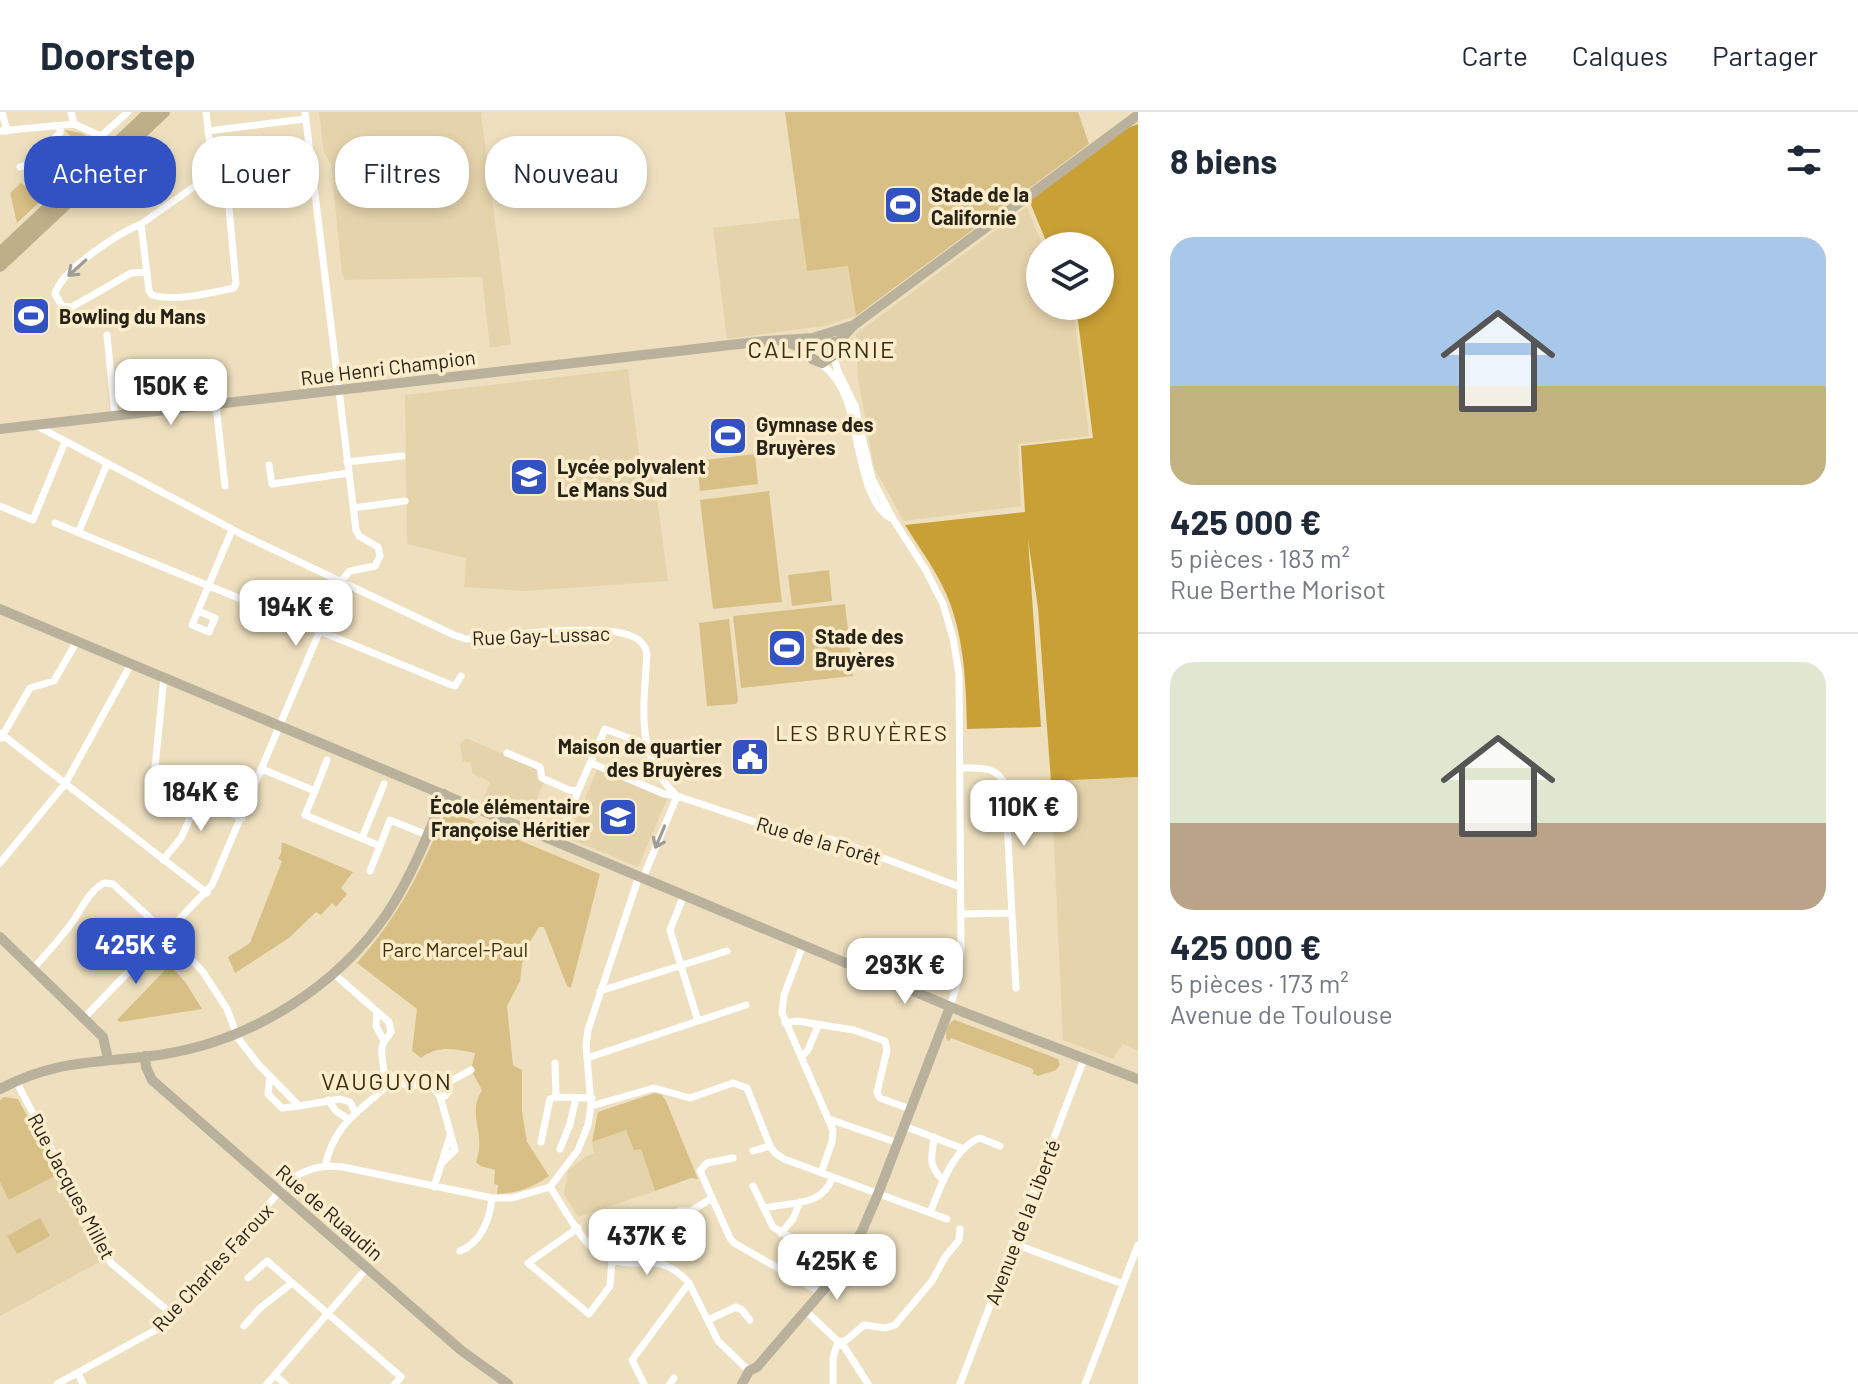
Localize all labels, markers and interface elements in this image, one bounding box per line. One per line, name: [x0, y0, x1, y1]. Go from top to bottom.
text: Doorstep: [40, 32, 196, 78]
text: Carte: [1461, 38, 1528, 72]
text: Calques: [1572, 38, 1668, 72]
text: Partager: [1712, 38, 1818, 72]
chip: Acheter: [24, 136, 176, 208]
chip: Louer: [192, 136, 319, 208]
chip: Filtres: [335, 136, 469, 208]
chip: Nouveau: [485, 136, 647, 208]
icon: filters: [1782, 138, 1826, 182]
text: 8 biens: [1170, 140, 1277, 181]
place label: Stade de la Californie: [931, 182, 1029, 229]
sports icon: Stade de la Californie: [882, 184, 924, 226]
map controls: [1026, 232, 1114, 320]
button: layers: [1026, 232, 1114, 320]
one-way arrow: [68, 258, 88, 276]
icon: home: [1426, 289, 1570, 433]
sports icon: Bowling du Mans: [10, 295, 52, 337]
place label: Bowling du Mans: [59, 304, 206, 328]
district label: CALIFORNIE: [747, 334, 897, 363]
street label: Rue Henri Champion: [299, 344, 477, 390]
pin: 150K €: [106, 359, 236, 427]
text: 150K €: [133, 369, 209, 400]
place label: Gymnase des Bruyères: [756, 412, 874, 459]
sports icon: Gymnase des Bruyères: [707, 415, 749, 457]
place label: Lycée polyvalent Le Mans Sud: [557, 454, 706, 501]
school or university icon: Lycée polyvalent Le Mans Sud: [508, 456, 550, 498]
text: 425 000 €: [1170, 501, 1321, 542]
text: 5 pièces · 183 m²: [1170, 542, 1350, 573]
text: Rue Berthe Morisot: [1170, 573, 1386, 604]
pin: 194K €: [231, 580, 361, 648]
text: 194K €: [258, 590, 334, 621]
street label: Rue Gay-Lussac: [471, 621, 611, 649]
place label: Stade des Bruyères: [815, 624, 903, 671]
sports icon: Stade des Bruyères: [766, 627, 808, 669]
icon: home: [1426, 714, 1570, 858]
district label: LES BRUYÈRES: [775, 719, 949, 745]
place label: Maison de quartier des Bruyères: [558, 734, 722, 781]
public building icon: Maison de quartier des Bruyères: [729, 736, 771, 778]
pin: 184K €: [136, 765, 266, 833]
text: 184K €: [163, 775, 239, 806]
pin: 110K €: [959, 780, 1089, 848]
text: 110K €: [988, 790, 1060, 821]
place label: École élémentaire Françoise Héritier: [430, 794, 590, 841]
school or university icon: École élémentaire Françoise Héritier: [597, 796, 639, 838]
street label: Rue de la Forêt: [754, 811, 884, 869]
one-way arrow: [652, 824, 667, 849]
pin: 425K €: [71, 918, 201, 986]
text: 425 000 €: [1170, 926, 1321, 967]
text: 425K €: [95, 928, 177, 959]
park label: Parc Marcel-Paul: [382, 937, 528, 961]
pin: 293K €: [840, 938, 970, 1006]
text: 293K €: [865, 948, 945, 979]
text: 5 pièces · 173 m²: [1170, 967, 1349, 998]
text: Avenue de Toulouse: [1170, 998, 1393, 1029]
district label: VAUGUYON: [321, 1066, 453, 1095]
street label: Rue Jacques Millet: [23, 1109, 121, 1263]
street label: Avenue de la Liberté: [979, 1136, 1065, 1308]
street label: Rue de Ruaudin: [272, 1159, 388, 1265]
street label: Rue Charles Faroux: [147, 1198, 278, 1336]
pin: 437K €: [582, 1209, 712, 1277]
text: 437K €: [607, 1219, 687, 1250]
pin: 425K €: [772, 1234, 902, 1302]
text: 425K €: [796, 1244, 878, 1275]

